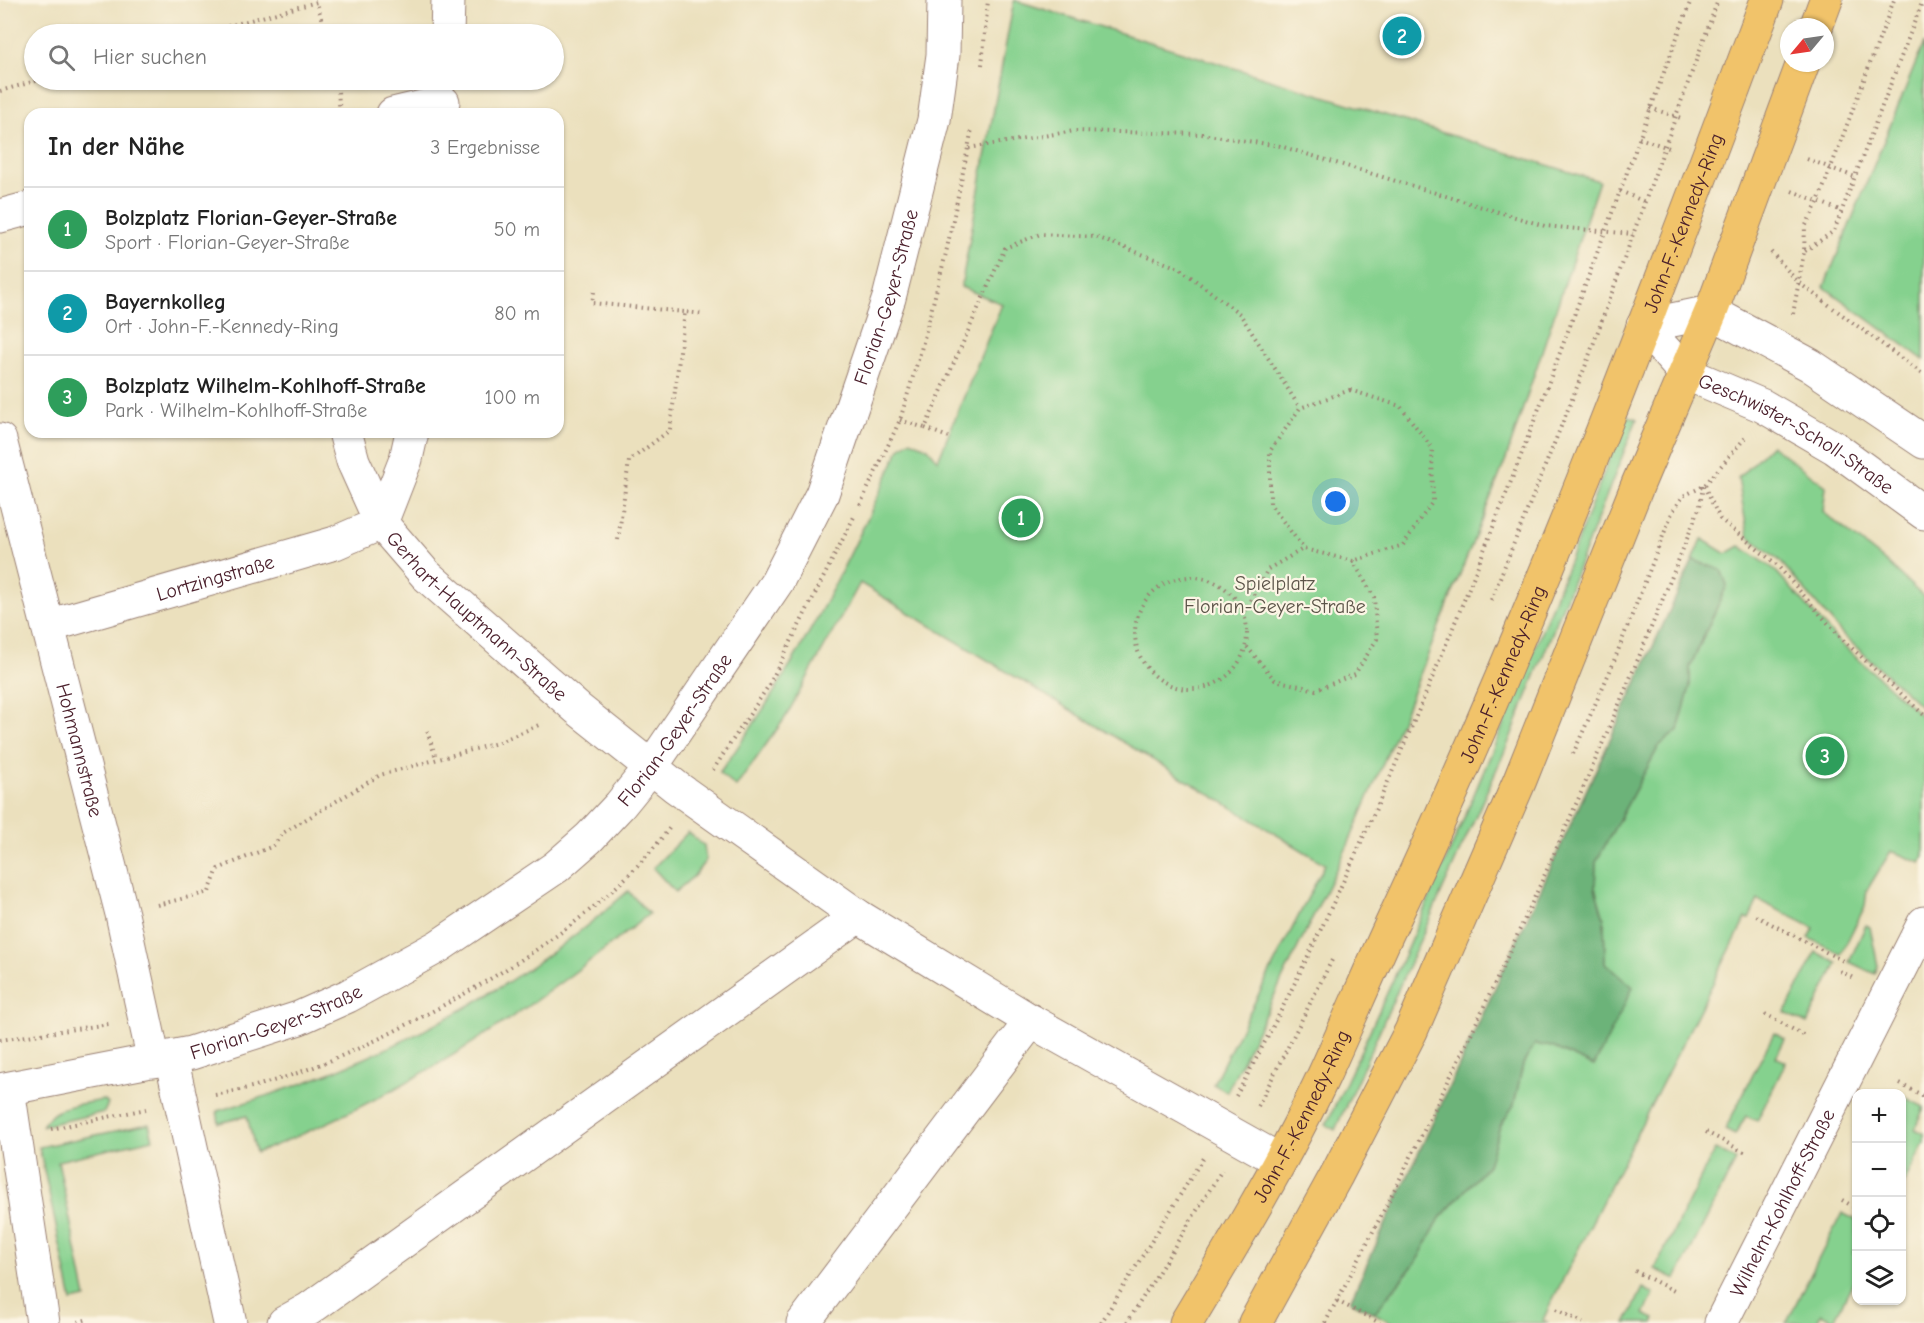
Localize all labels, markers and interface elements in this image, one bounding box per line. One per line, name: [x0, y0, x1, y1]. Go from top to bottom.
pin: 2: [1382, 14, 1422, 58]
north arrow: [1780, 18, 1834, 72]
search box: [24, 24, 564, 90]
icon: search: [45, 41, 78, 74]
text: Hier suchen: [93, 44, 207, 70]
street label: John-F.-Kennedy-Ring: [1638, 130, 1728, 316]
text: In der Nähe: [48, 132, 185, 162]
text: 3 Ergebnisse: [430, 136, 540, 159]
text: Bolzplatz Florian-Geyer-Straße: [105, 205, 397, 231]
street label: Florian-Geyer-Straße: [849, 207, 922, 388]
text: 1: [64, 218, 71, 241]
text: 50 m: [494, 218, 540, 241]
text: Sport · Florian-Geyer-Straße: [105, 231, 350, 254]
text: Bayernkolleg: [105, 289, 226, 315]
text: 2: [63, 302, 72, 325]
text: 80 m: [494, 302, 540, 325]
text: Ort · John-F.-Kennedy-Ring: [105, 315, 339, 338]
street label: Geschwister-Scholl-Straße: [1695, 369, 1898, 499]
text: Bolzplatz Wilhelm-Kohlhoff-Straße: [105, 373, 426, 399]
text: 3: [63, 386, 72, 409]
text: 100 m: [485, 386, 540, 409]
text: Park · Wilhelm-Kohlhoff-Straße: [105, 399, 367, 422]
your location: [1321, 487, 1350, 516]
pin: 1: [1002, 496, 1040, 540]
street label: Gerhart-Hauptmann-Straße: [382, 527, 572, 706]
street label: Lortzingstraße: [154, 550, 277, 606]
park label: Spielplatz Florian-Geyer-Straße: [1184, 572, 1366, 618]
street label: John-F.-Kennedy-Ring: [1455, 582, 1551, 766]
street label: Florian-Geyer-Straße: [612, 649, 736, 811]
street label: Hohmannstraße: [52, 681, 108, 819]
pin: 3: [1806, 734, 1844, 778]
street label: Florian-Geyer-Straße: [187, 979, 366, 1064]
street label: John-F.-Kennedy-Ring: [1248, 1026, 1354, 1207]
map controls: [1852, 1089, 1906, 1305]
button: +: [1852, 1089, 1906, 1143]
street label: Wilhelm-Kohlhoff-Straße: [1725, 1105, 1839, 1300]
button: −: [1852, 1143, 1906, 1197]
button: locate: [1852, 1197, 1906, 1251]
button: layers: [1852, 1251, 1906, 1305]

